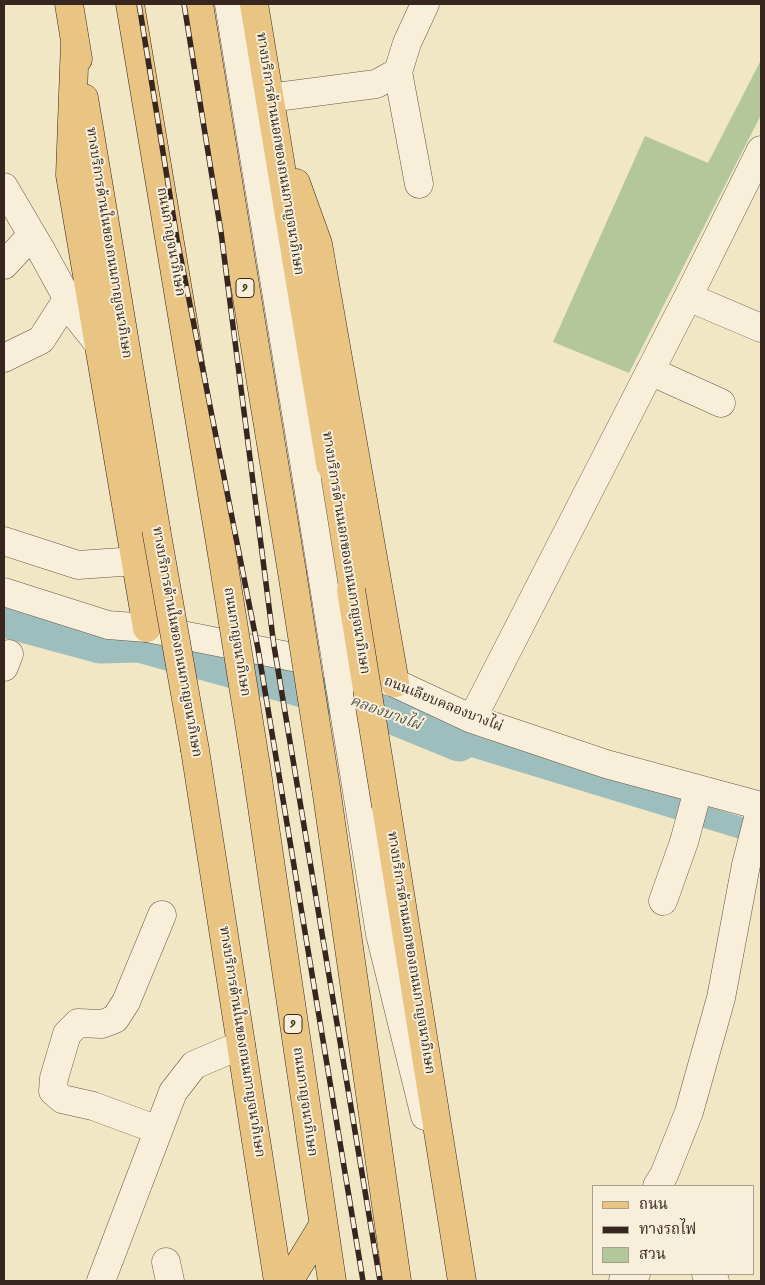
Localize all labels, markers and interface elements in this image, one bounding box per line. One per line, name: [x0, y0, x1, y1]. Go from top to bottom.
street label: ทางบริการด้านนอกของถนนกาญจนาภิเษก: [252, 31, 306, 277]
street label: ทางบริการด้านในของถนนกาญจนาภิเษก: [81, 126, 135, 360]
street label: ถนนกาญจนาภิเษก: [152, 186, 188, 298]
road number: 9: [236, 278, 254, 298]
street label: ทางบริการด้านนอกของถนนกาญจนาภิเษก: [318, 430, 372, 676]
street label: ทางบริการด้านในของถนนกาญจนาภิเษก: [147, 525, 205, 759]
street label: ถนนกาญจนาภิเษก: [219, 586, 253, 698]
street label: ถนนเลียบคลองบางไผ่: [381, 674, 505, 736]
water label: คลองบางไผ่: [347, 693, 423, 735]
street label: ทางบริการด้านนอกของถนนกาญจนาภิเษก: [383, 830, 437, 1076]
street label: ทางบริการด้านในของถนนกาญจนาภิเษก: [214, 925, 268, 1159]
road number: 9: [284, 1014, 302, 1034]
street label: ถนนกาญจนาภิเษก: [288, 1046, 320, 1158]
legend: [592, 1185, 755, 1275]
text: ถนน: [639, 1195, 668, 1214]
text: ทางรถไฟ: [639, 1220, 696, 1239]
text: สวน: [639, 1245, 666, 1264]

